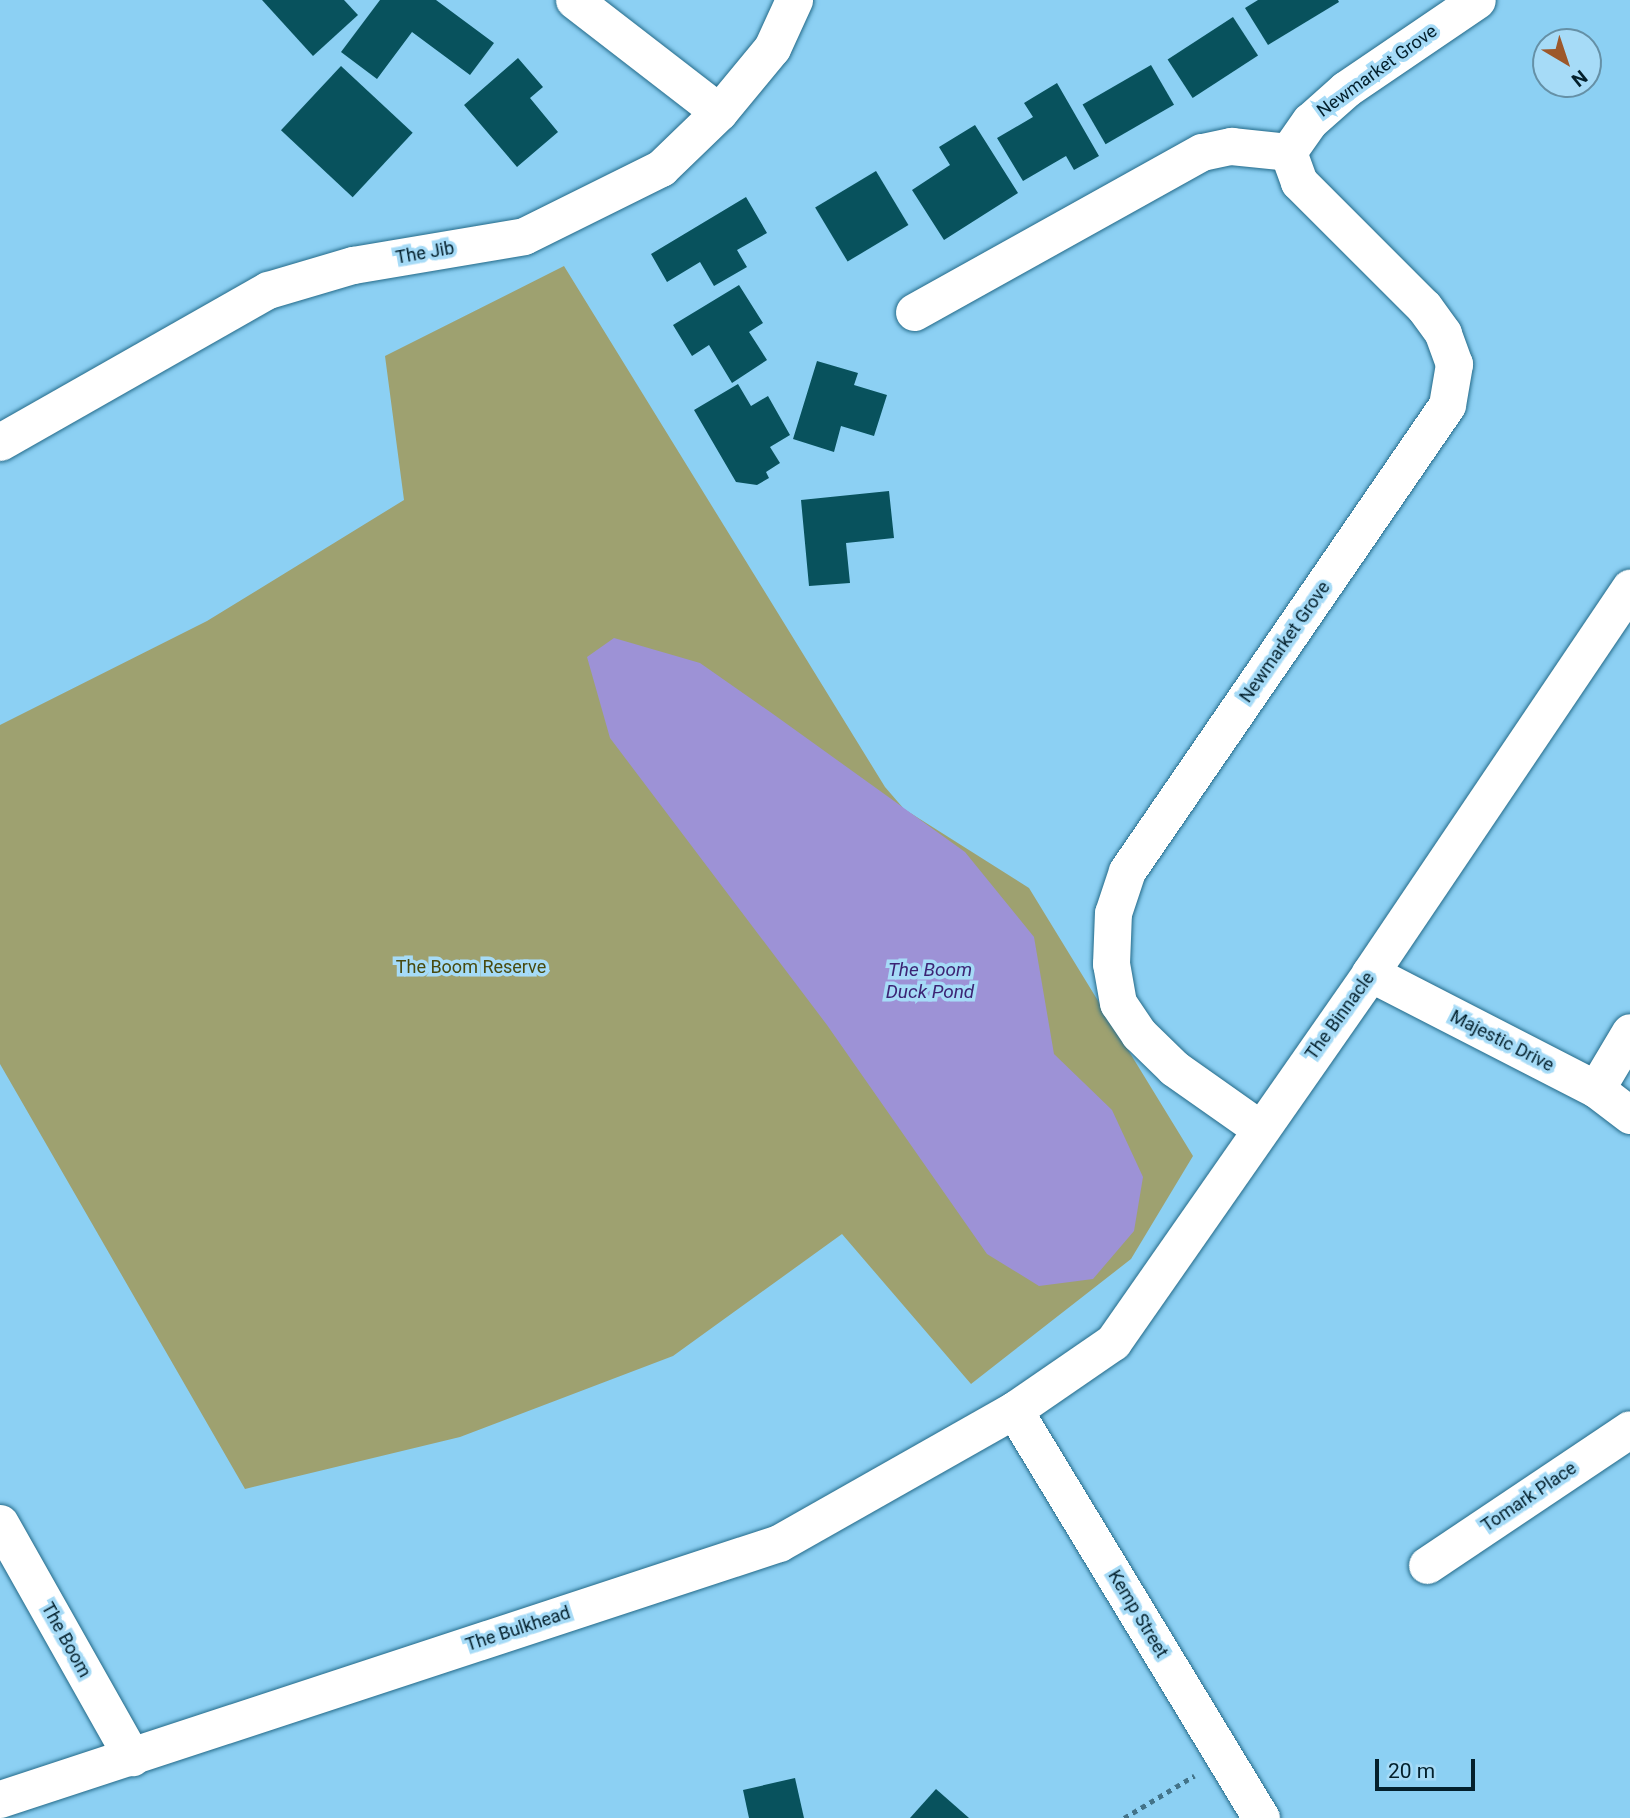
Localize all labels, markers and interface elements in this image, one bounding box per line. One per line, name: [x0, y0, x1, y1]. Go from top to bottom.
street label: Newmarket Grove: [1313, 20, 1441, 122]
north arrow: [1532, 28, 1602, 98]
text: N: [1567, 65, 1592, 91]
street label: The Jib: [394, 237, 456, 269]
street label: Newmarket Grove: [1235, 577, 1335, 707]
park label: The Boom Reserve: [396, 956, 546, 978]
water label: The Boom Duck Pond: [886, 959, 974, 1003]
street label: The Binnacle: [1301, 968, 1379, 1064]
street label: Majestic Drive: [1447, 1006, 1557, 1076]
street label: Tomark Place: [1477, 1457, 1581, 1537]
street label: Kemp Street: [1103, 1566, 1173, 1662]
street label: The Boom: [37, 1599, 95, 1681]
street label: The Bulkhead: [463, 1602, 573, 1656]
scale bar: [1378, 1744, 1478, 1788]
text: 20 m: [1388, 1759, 1435, 1783]

